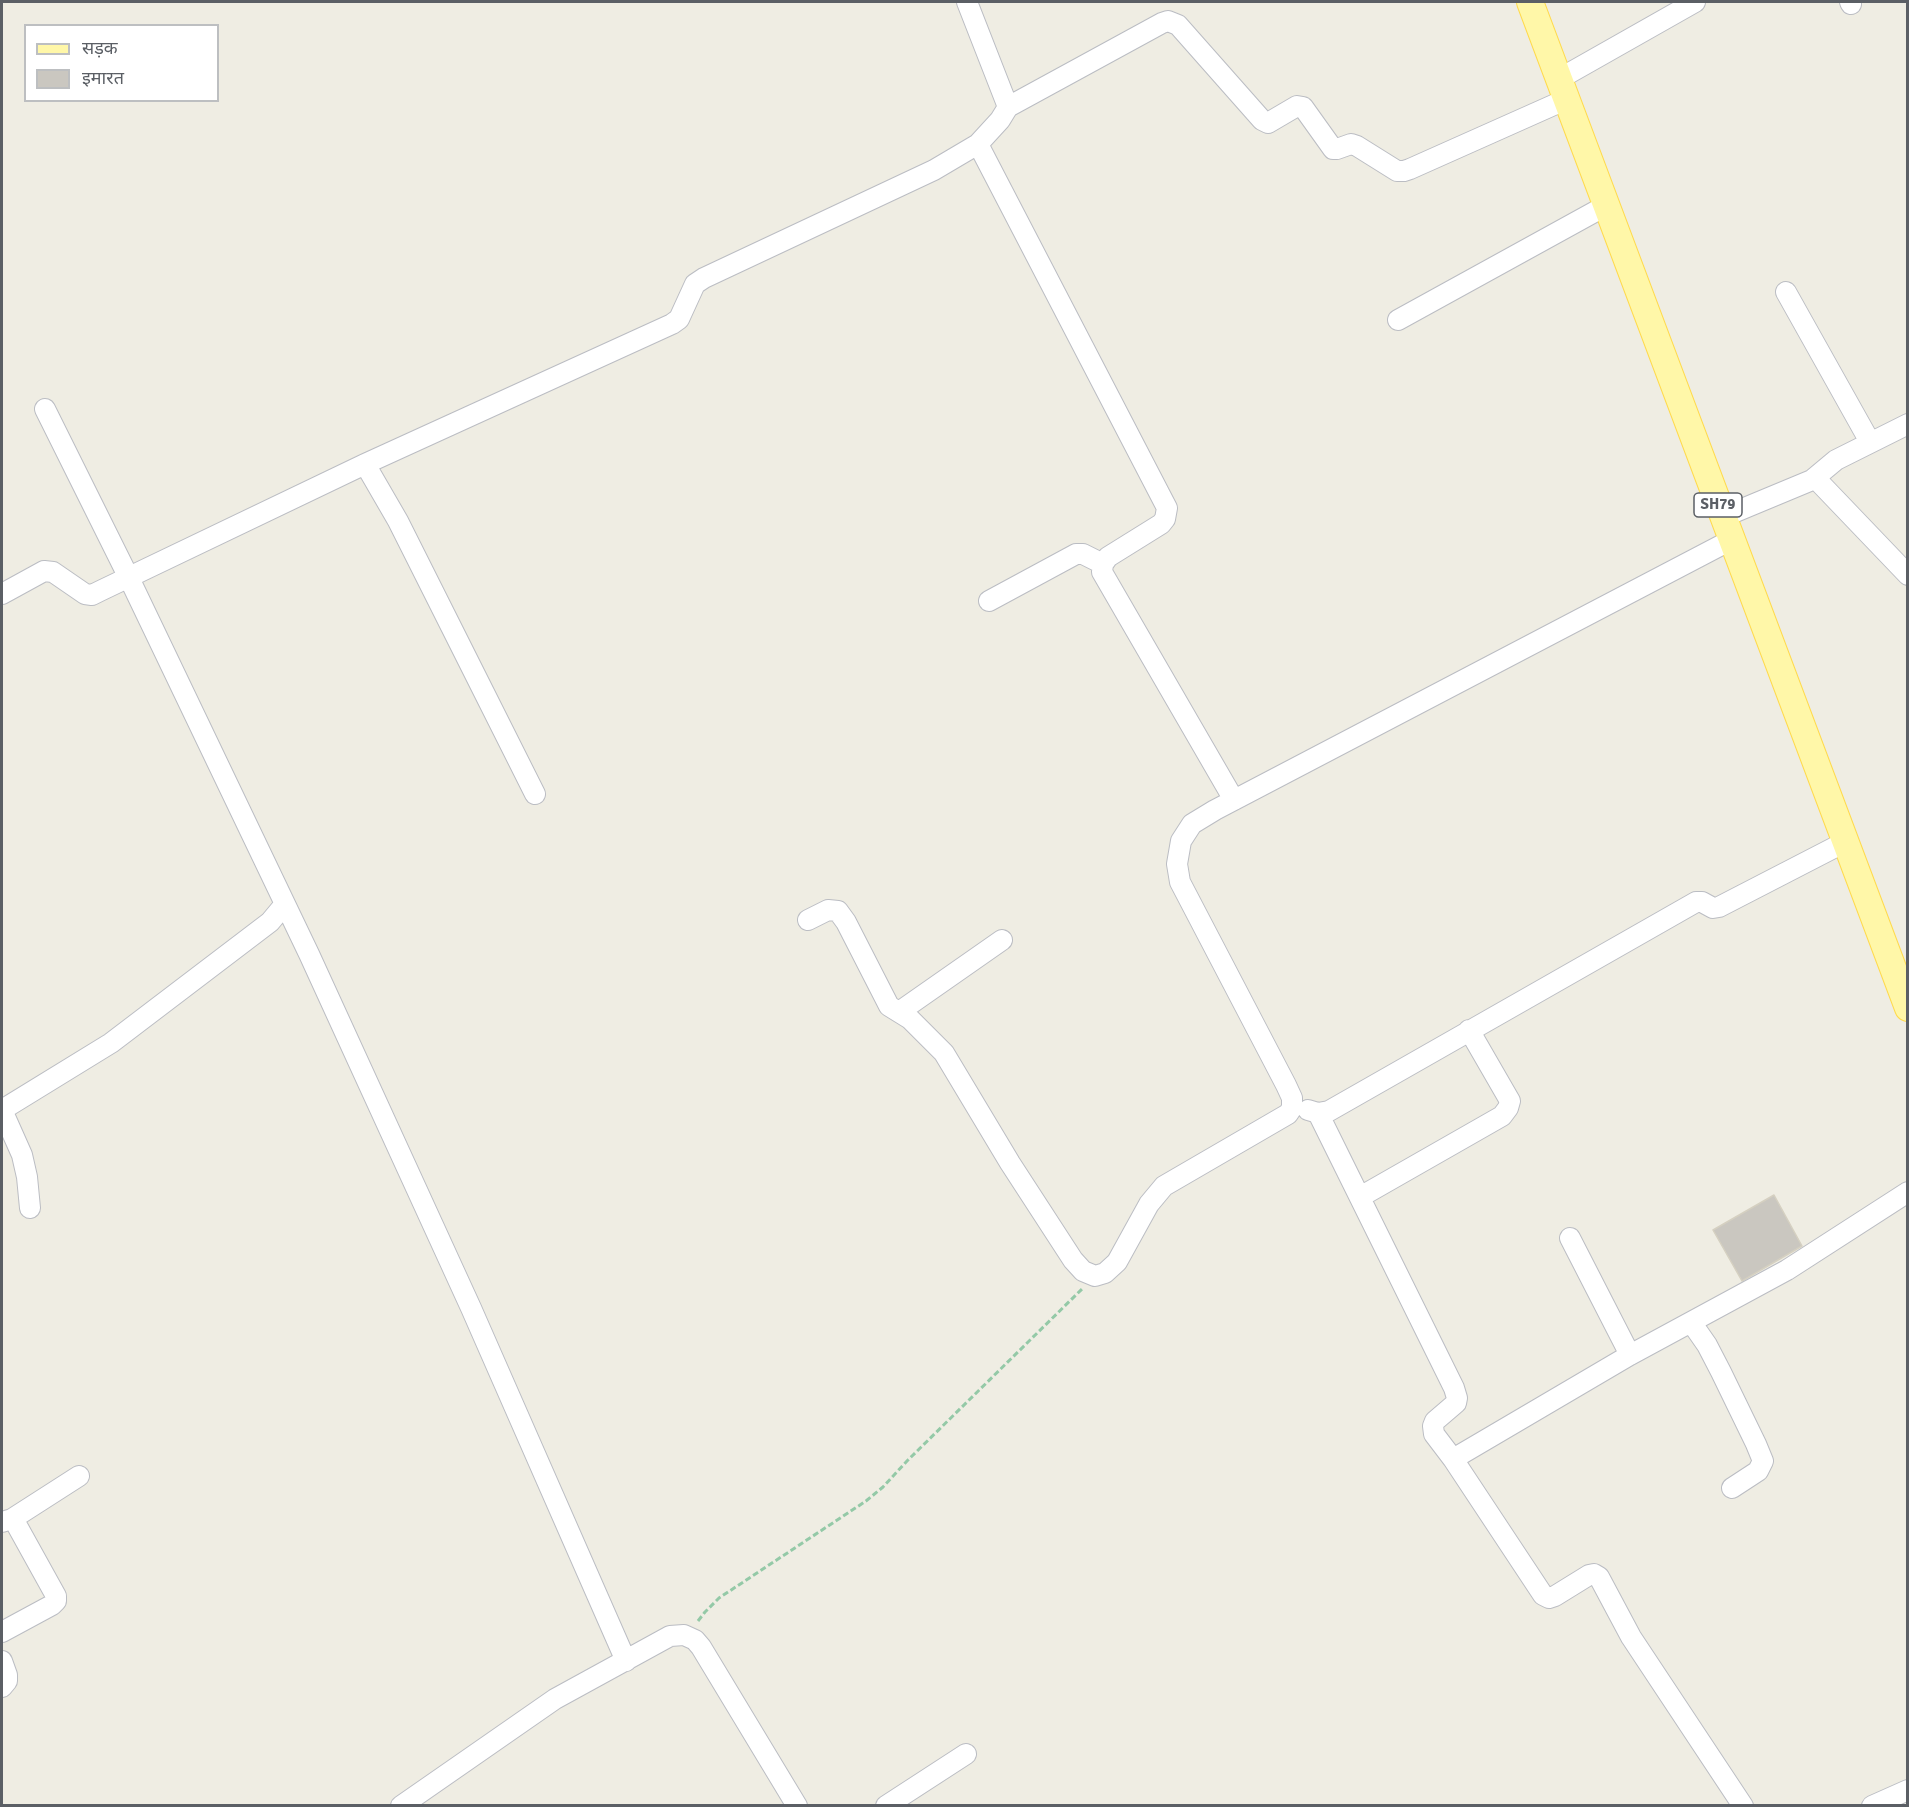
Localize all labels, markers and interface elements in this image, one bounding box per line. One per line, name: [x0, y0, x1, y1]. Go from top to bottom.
legend: [24, 24, 219, 102]
text: सड़क: [82, 37, 118, 59]
text: इमारत: [82, 67, 124, 89]
road number: SH79: [1694, 493, 1742, 517]

